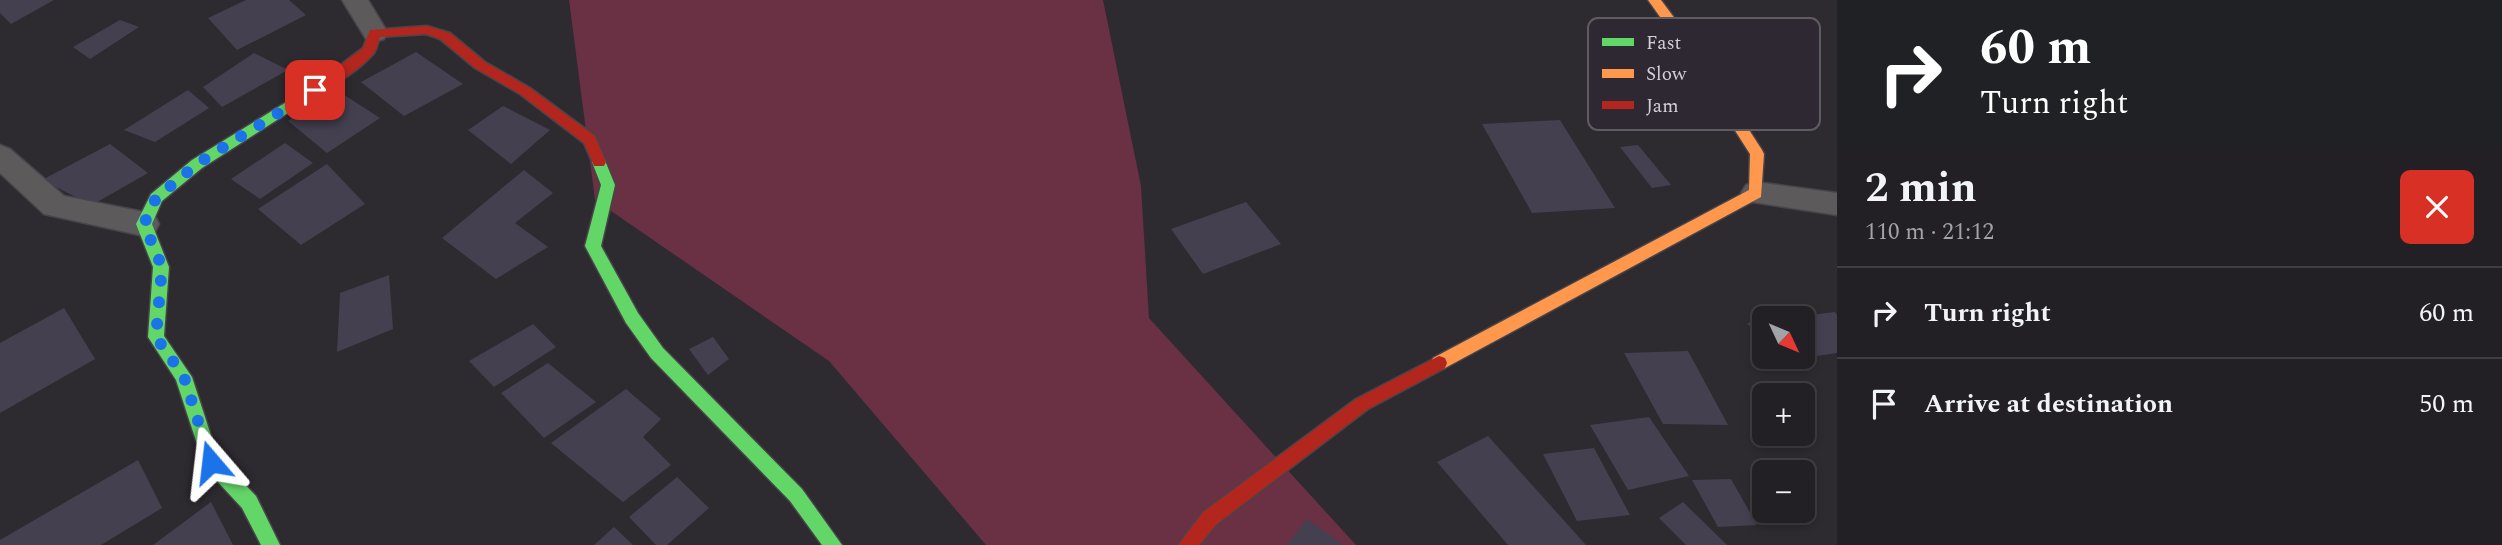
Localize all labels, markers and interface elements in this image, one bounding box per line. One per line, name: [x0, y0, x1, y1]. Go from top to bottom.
text: 60 m: [1980, 11, 2091, 86]
legend: [1588, 18, 1820, 130]
icon: right: [1865, 28, 1956, 119]
text: Fast: [1646, 29, 1682, 58]
pin: [285, 60, 345, 120]
text: Slow: [1646, 60, 1687, 89]
icon: arrive: [296, 71, 334, 109]
text: Turn right: [1980, 79, 2128, 128]
text: Jam: [1646, 92, 1678, 121]
text: 2 min: [1865, 157, 1977, 220]
button: close: [2400, 170, 2474, 244]
text: 110 m · 21:12: [1865, 215, 1994, 250]
text: Turn right: [1924, 293, 2051, 333]
text: 60 m: [2419, 293, 2474, 333]
icon: right: [1865, 294, 1903, 332]
north arrow: [1752, 306, 1815, 369]
map controls: [1752, 306, 1815, 523]
button: +: [1752, 383, 1815, 446]
text: Arrive at destination: [1924, 384, 2173, 424]
text: 50 m: [2419, 384, 2474, 424]
icon: arrive: [1865, 385, 1903, 423]
position arrow: [174, 425, 248, 499]
button: −: [1752, 460, 1815, 523]

